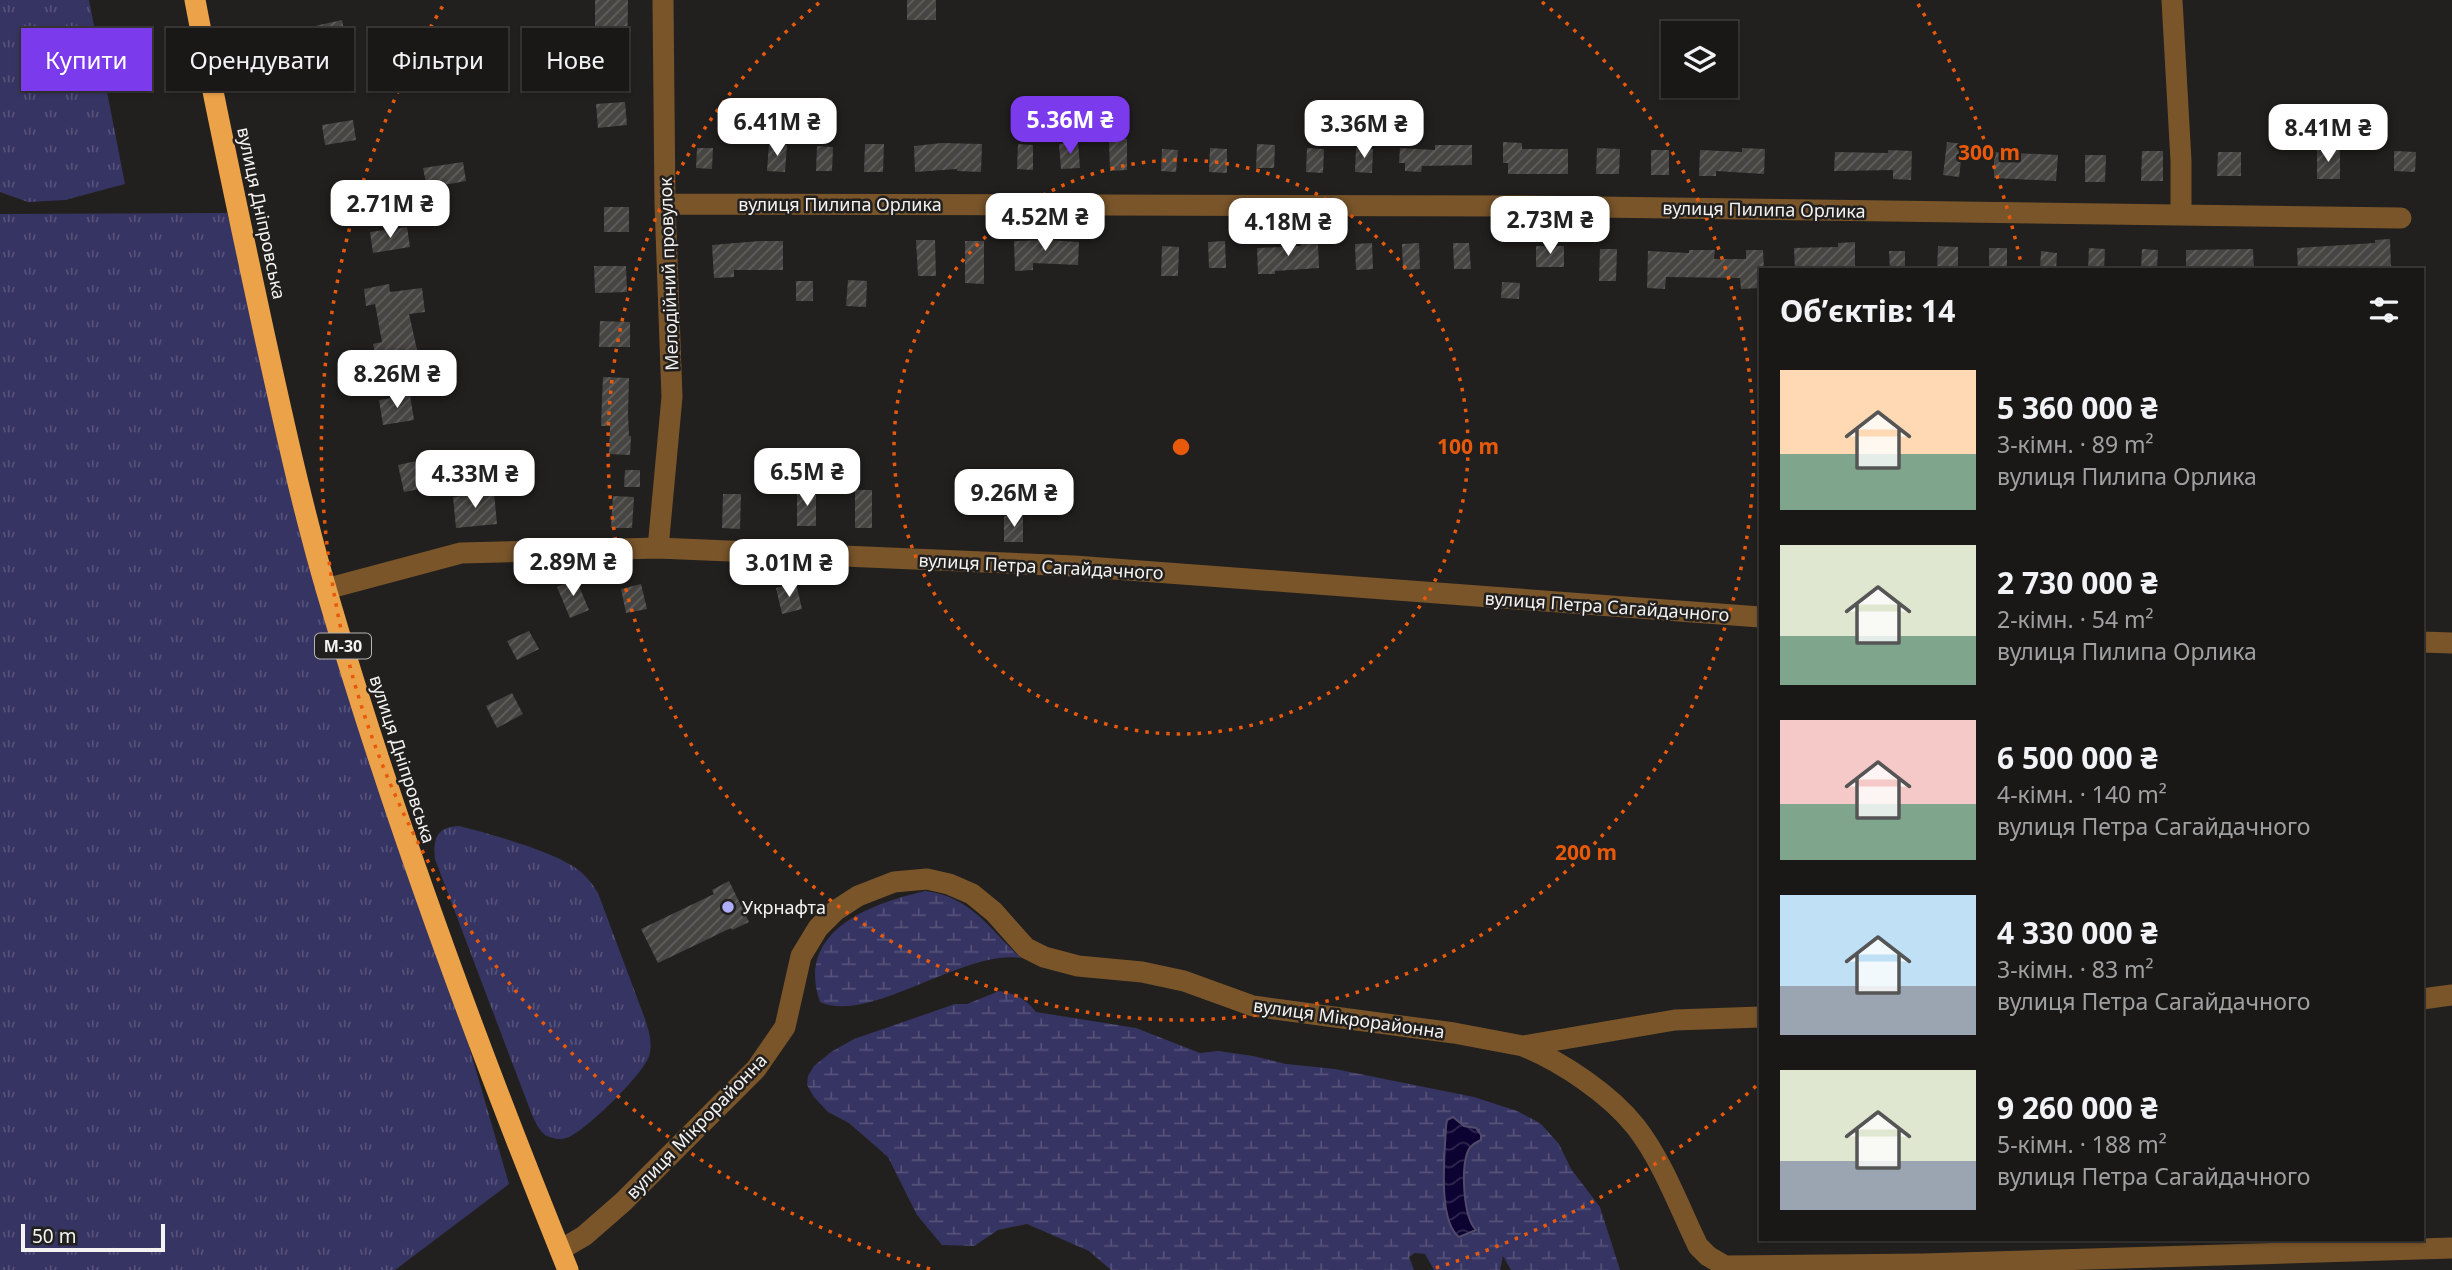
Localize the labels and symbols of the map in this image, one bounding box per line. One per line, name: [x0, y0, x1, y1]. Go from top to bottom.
pin: 5.36M ₴: [1005, 96, 1135, 156]
pin: 6.41M ₴: [712, 99, 842, 158]
pin: 3.36M ₴: [1299, 100, 1429, 160]
pin: 8.41M ₴: [2263, 104, 2393, 164]
street label: вулиця Дніпровська: [232, 125, 292, 301]
text: 300 m: [1958, 138, 2020, 166]
street label: Мелодійний провулок: [653, 176, 683, 371]
pin: 2.71M ₴: [325, 180, 455, 240]
street label: вулиця Пилипа Орлика: [738, 192, 942, 216]
pin: 4.52M ₴: [980, 194, 1110, 253]
street label: вулиця Пилипа Орлика: [1662, 195, 1866, 223]
pin: 2.73M ₴: [1485, 196, 1615, 256]
pin: 4.18M ₴: [1223, 198, 1353, 258]
pin: 8.26M ₴: [332, 350, 462, 410]
text: 100 m: [1437, 432, 1499, 460]
centre of rings: [1169, 435, 1193, 459]
pin: 6.5M ₴: [750, 448, 864, 508]
pin: 4.33M ₴: [410, 450, 540, 510]
pin: 9.26M ₴: [949, 470, 1079, 529]
pin: 2.89M ₴: [508, 538, 638, 598]
pin: 3.01M ₴: [724, 540, 854, 599]
street label: вулиця Петра Сагайдачного: [918, 548, 1164, 584]
street label: вулиця Петра Сагайдачного: [1484, 585, 1730, 627]
road number: М-30: [315, 634, 371, 659]
street label: вулиця Дніпровська: [364, 672, 442, 846]
text: 200 m: [1555, 838, 1617, 866]
place label: Укрнафта: [742, 895, 826, 919]
marker: Укрнафта: [720, 899, 736, 915]
street label: вулиця Мікрорайонна: [1252, 993, 1446, 1043]
street label: вулиця Мікрорайонна: [620, 1048, 772, 1204]
scale bar: [21, 1221, 164, 1253]

